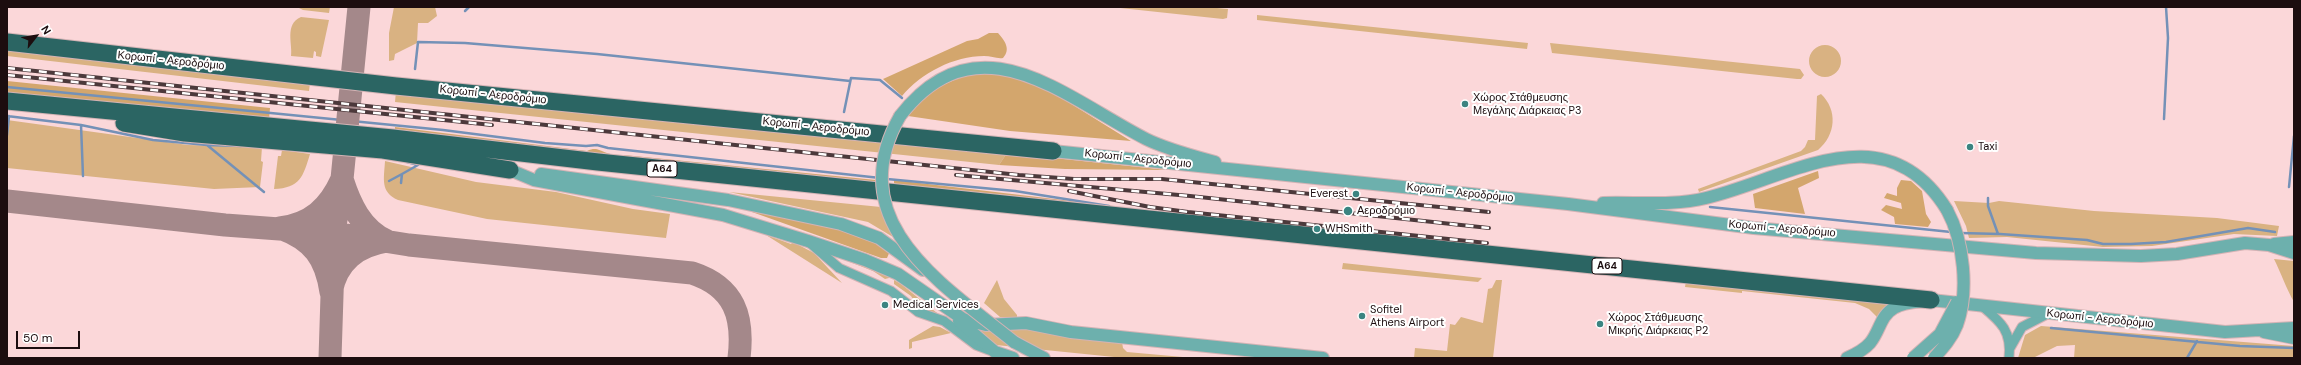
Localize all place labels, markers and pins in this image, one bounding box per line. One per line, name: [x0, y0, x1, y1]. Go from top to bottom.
place label: Χώρος Στάθμευσης Μεγάλης Διάρκειας P3: [1473, 91, 1581, 117]
marker: Χώρος Στάθμευσης Μεγάλης Διάρκειας P3: [1460, 99, 1470, 109]
place label: Taxi: [1978, 140, 1997, 154]
marker: Taxi: [1965, 142, 1975, 152]
place label: Everest: [1310, 187, 1348, 201]
marker: Everest: [1351, 189, 1361, 199]
place label: Αεροδρόμιο: [1357, 204, 1415, 218]
marker: Αεροδρόμιο: [1342, 205, 1354, 217]
place label: WHSmith: [1325, 222, 1373, 236]
marker: WHSmith: [1312, 224, 1322, 234]
place label: Medical Services: [893, 298, 979, 312]
marker: Medical Services: [880, 300, 890, 310]
place label: Sofitel Athens Airport: [1370, 303, 1444, 329]
marker: Sofitel Athens Airport: [1357, 311, 1367, 321]
place label: Χώρος Στάθμευσης Μικρής Διάρκειας P2: [1608, 311, 1708, 337]
marker: Χώρος Στάθμευσης Μικρής Διάρκειας P2: [1595, 319, 1605, 329]

